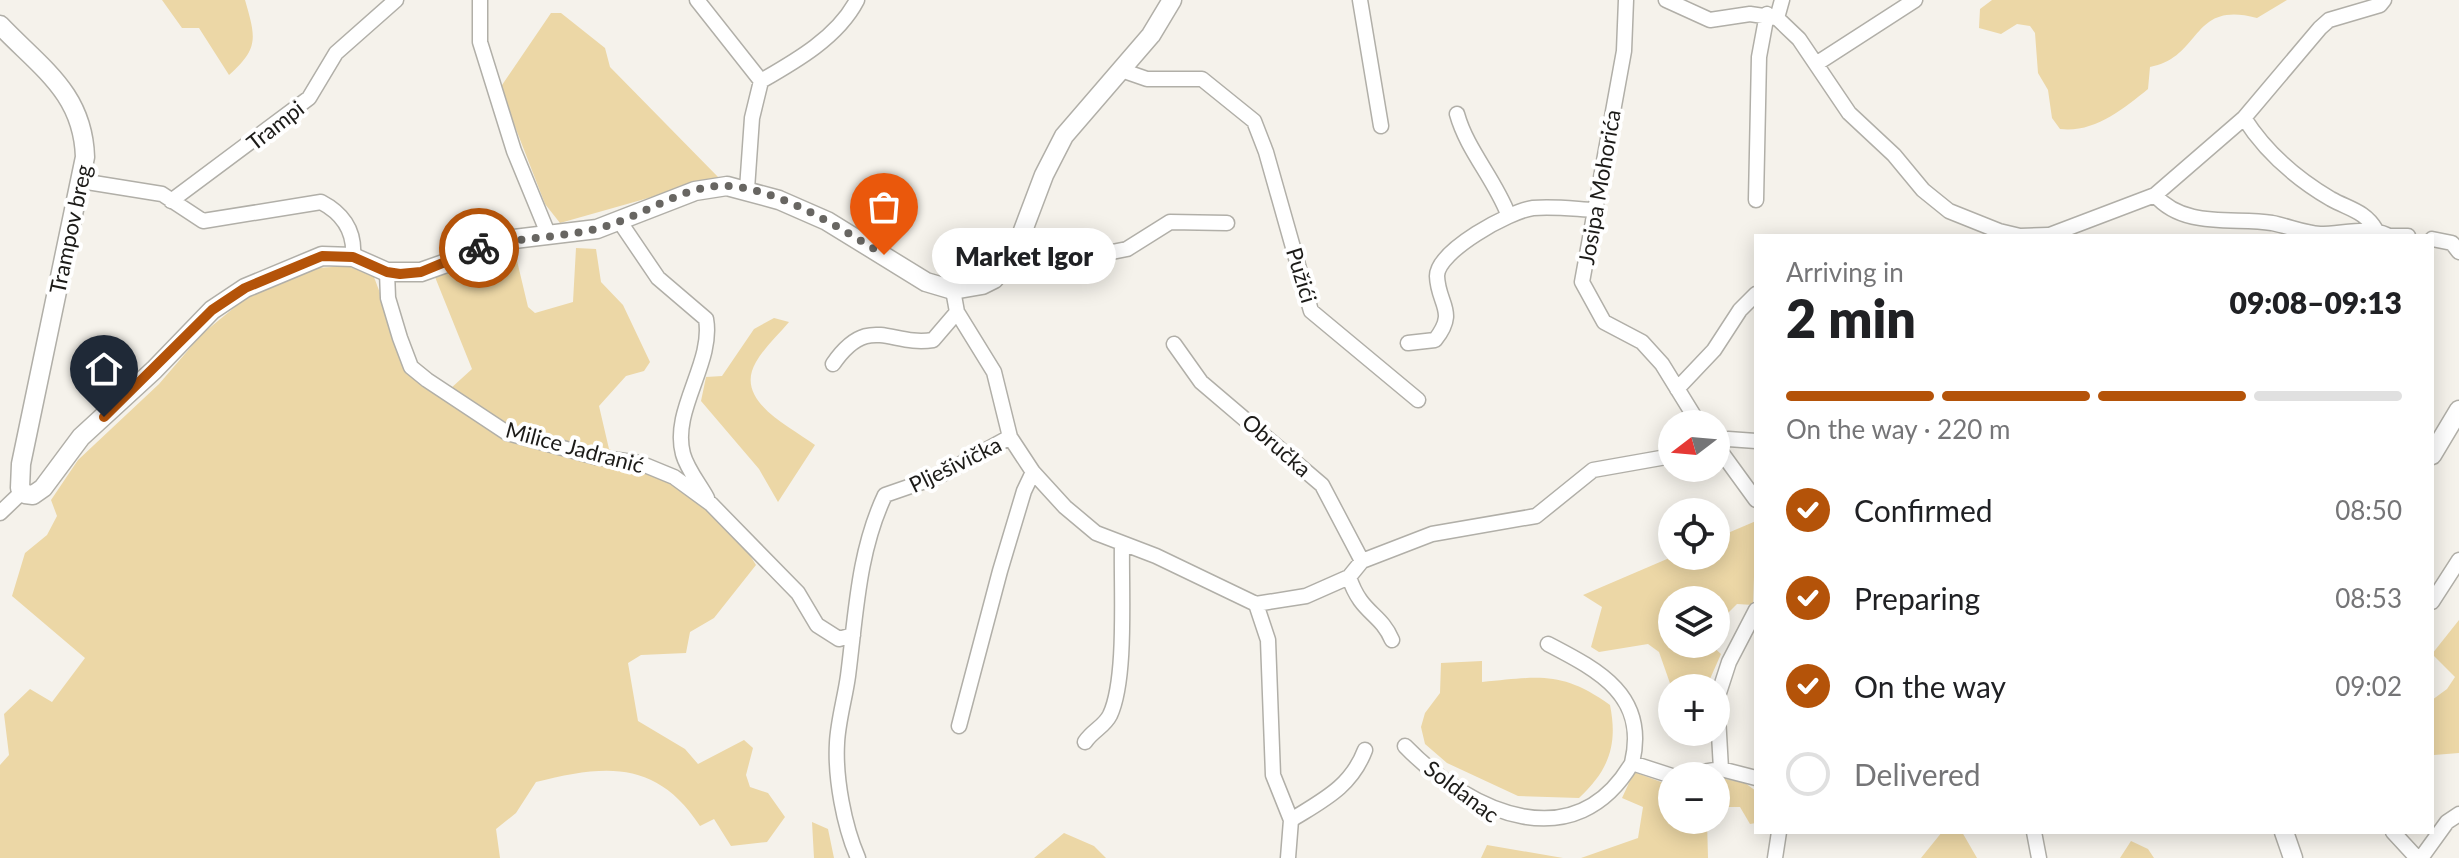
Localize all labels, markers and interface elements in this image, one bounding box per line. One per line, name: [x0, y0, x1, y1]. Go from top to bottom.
street label: Trampi: [241, 94, 309, 156]
street label: Josipa Mohorića: [1572, 107, 1626, 267]
street label: Trampov breg: [43, 162, 97, 296]
pin: [850, 173, 918, 255]
icon: bag: [862, 185, 906, 229]
courier: [439, 208, 519, 288]
icon: bike: [457, 226, 501, 270]
callout: Market Igor: [932, 227, 1116, 283]
text: Market Igor: [955, 240, 1093, 272]
street label: Pužići: [1281, 244, 1323, 306]
text: Arriving in: [1786, 256, 1904, 288]
text: 09:08–09:13: [2229, 284, 2402, 320]
text: 2 min: [1786, 287, 1916, 349]
pin: [70, 335, 138, 417]
icon: home: [82, 347, 126, 391]
street label: Obručka: [1237, 408, 1317, 482]
north arrow: [1658, 410, 1730, 482]
map controls: [1658, 410, 1730, 834]
text: On the way · 220 m: [1786, 413, 2010, 445]
street label: Milice Jadranić: [503, 416, 647, 478]
street label: Plješivička: [904, 430, 1006, 498]
icon: check: [1786, 488, 1830, 532]
text: Confirmed: [1854, 492, 1993, 528]
text: 08:50: [2335, 494, 2402, 526]
button: locate: [1658, 498, 1730, 570]
icon: check: [1786, 576, 1830, 620]
text: Preparing: [1854, 580, 1980, 616]
text: 08:53: [2335, 582, 2402, 614]
button: layers: [1658, 586, 1730, 658]
icon: check: [1786, 664, 1830, 708]
text: On the way: [1854, 668, 2006, 704]
text: 09:02: [2335, 670, 2402, 702]
button: +: [1658, 674, 1730, 746]
street label: Soldanac: [1419, 754, 1505, 828]
text: Delivered: [1854, 756, 1981, 792]
button: −: [1658, 762, 1730, 834]

